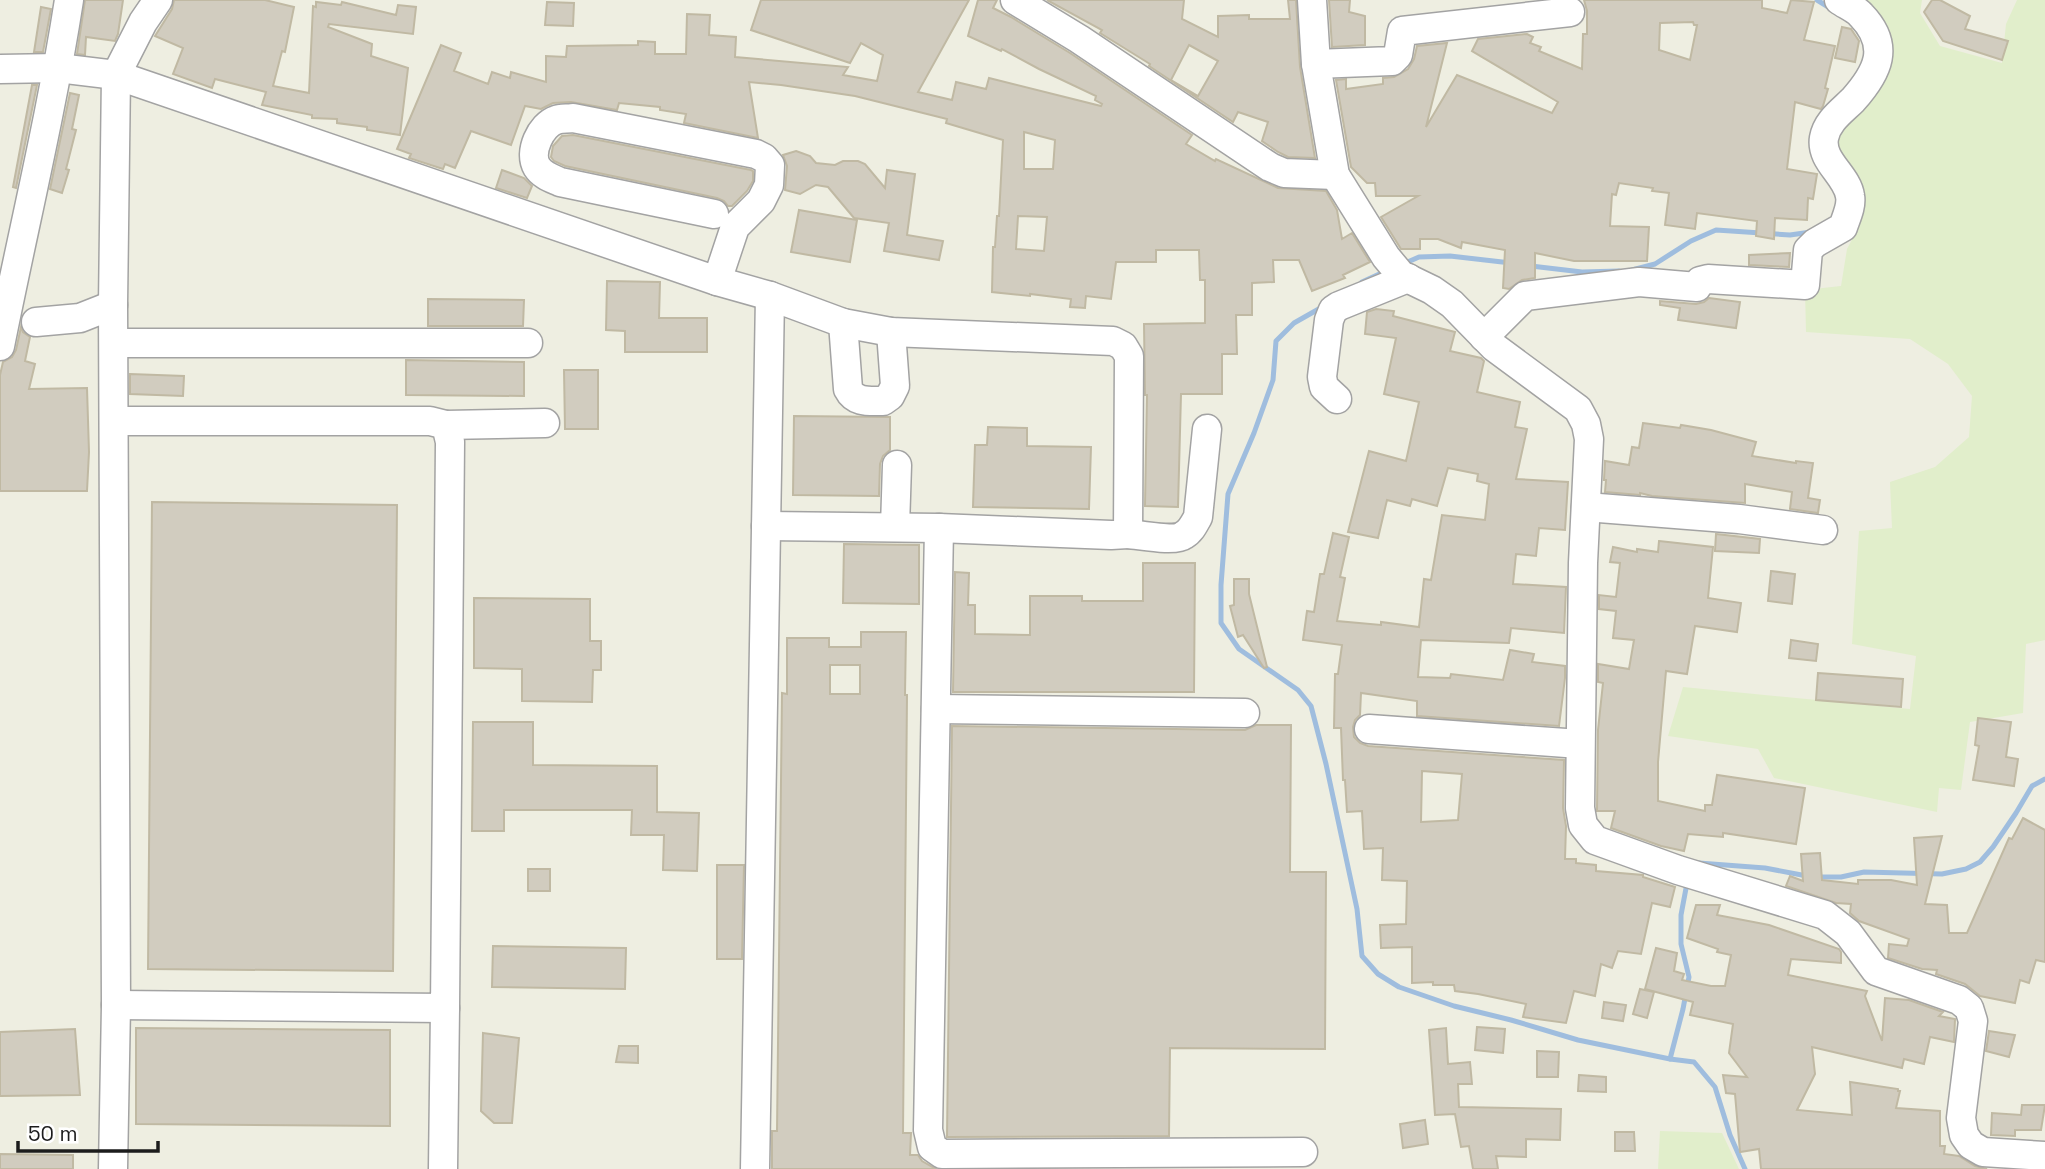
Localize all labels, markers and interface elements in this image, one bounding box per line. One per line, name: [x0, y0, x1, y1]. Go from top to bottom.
scale bar: [18, 1110, 158, 1154]
text: 50 m: [28, 1120, 78, 1147]

